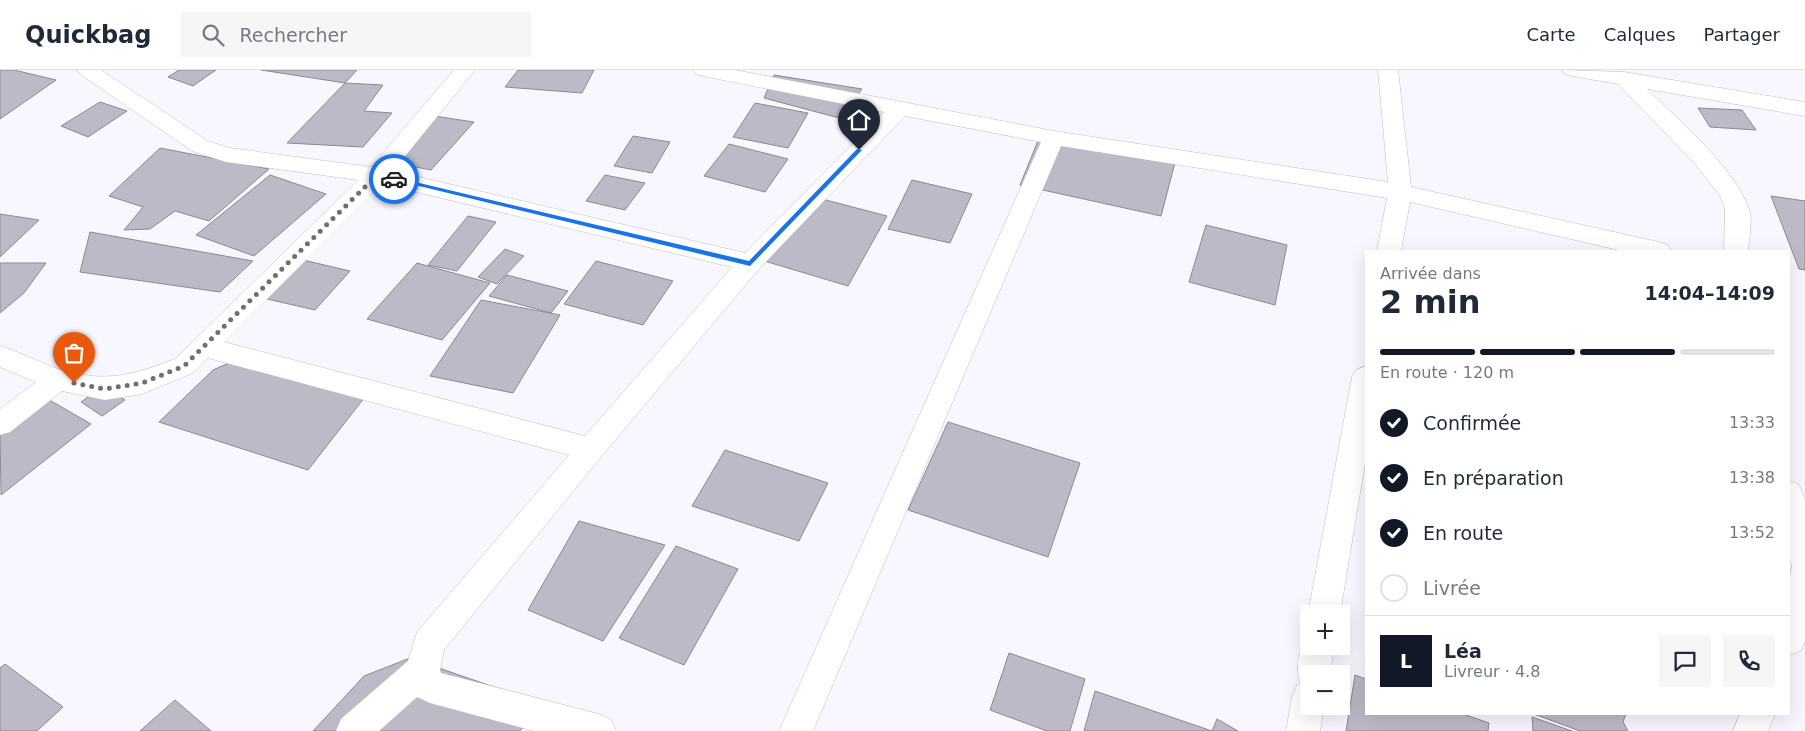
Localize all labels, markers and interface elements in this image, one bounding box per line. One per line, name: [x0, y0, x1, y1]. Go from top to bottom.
search box: [181, 12, 531, 57]
text: Quickbag: [25, 21, 151, 49]
icon: search: [199, 21, 227, 49]
text: Rechercher: [239, 24, 347, 46]
text: Carte: [1527, 24, 1576, 45]
text: Calques: [1604, 24, 1676, 45]
text: Partager: [1704, 24, 1780, 45]
pin: [838, 99, 880, 150]
icon: home: [845, 106, 873, 134]
courier: [369, 154, 419, 204]
icon: car: [380, 165, 408, 193]
text: Arrivée dans: [1380, 264, 1481, 283]
text: 14:04–14:09: [1645, 282, 1775, 304]
text: 2 min: [1380, 283, 1481, 321]
pin: [53, 332, 95, 383]
icon: bag: [60, 339, 88, 367]
text: En route · 120 m: [1380, 363, 1514, 382]
icon: check: [1380, 409, 1408, 437]
text: Confirmée: [1423, 412, 1521, 434]
text: 13:33: [1729, 413, 1775, 432]
icon: check: [1380, 464, 1408, 492]
text: En préparation: [1423, 467, 1564, 489]
text: 13:38: [1729, 468, 1775, 487]
icon: check: [1380, 519, 1408, 547]
text: En route: [1423, 522, 1503, 544]
text: 13:52: [1729, 523, 1775, 542]
text: Livrée: [1423, 577, 1481, 599]
map controls: [1300, 605, 1350, 715]
button: +: [1300, 605, 1350, 655]
button: chat: [1659, 635, 1711, 687]
button: phone: [1723, 635, 1775, 687]
text: Léa: [1444, 640, 1482, 662]
text: L: [1400, 650, 1412, 672]
text: Livreur · 4.8: [1444, 662, 1540, 681]
button: −: [1300, 665, 1350, 715]

